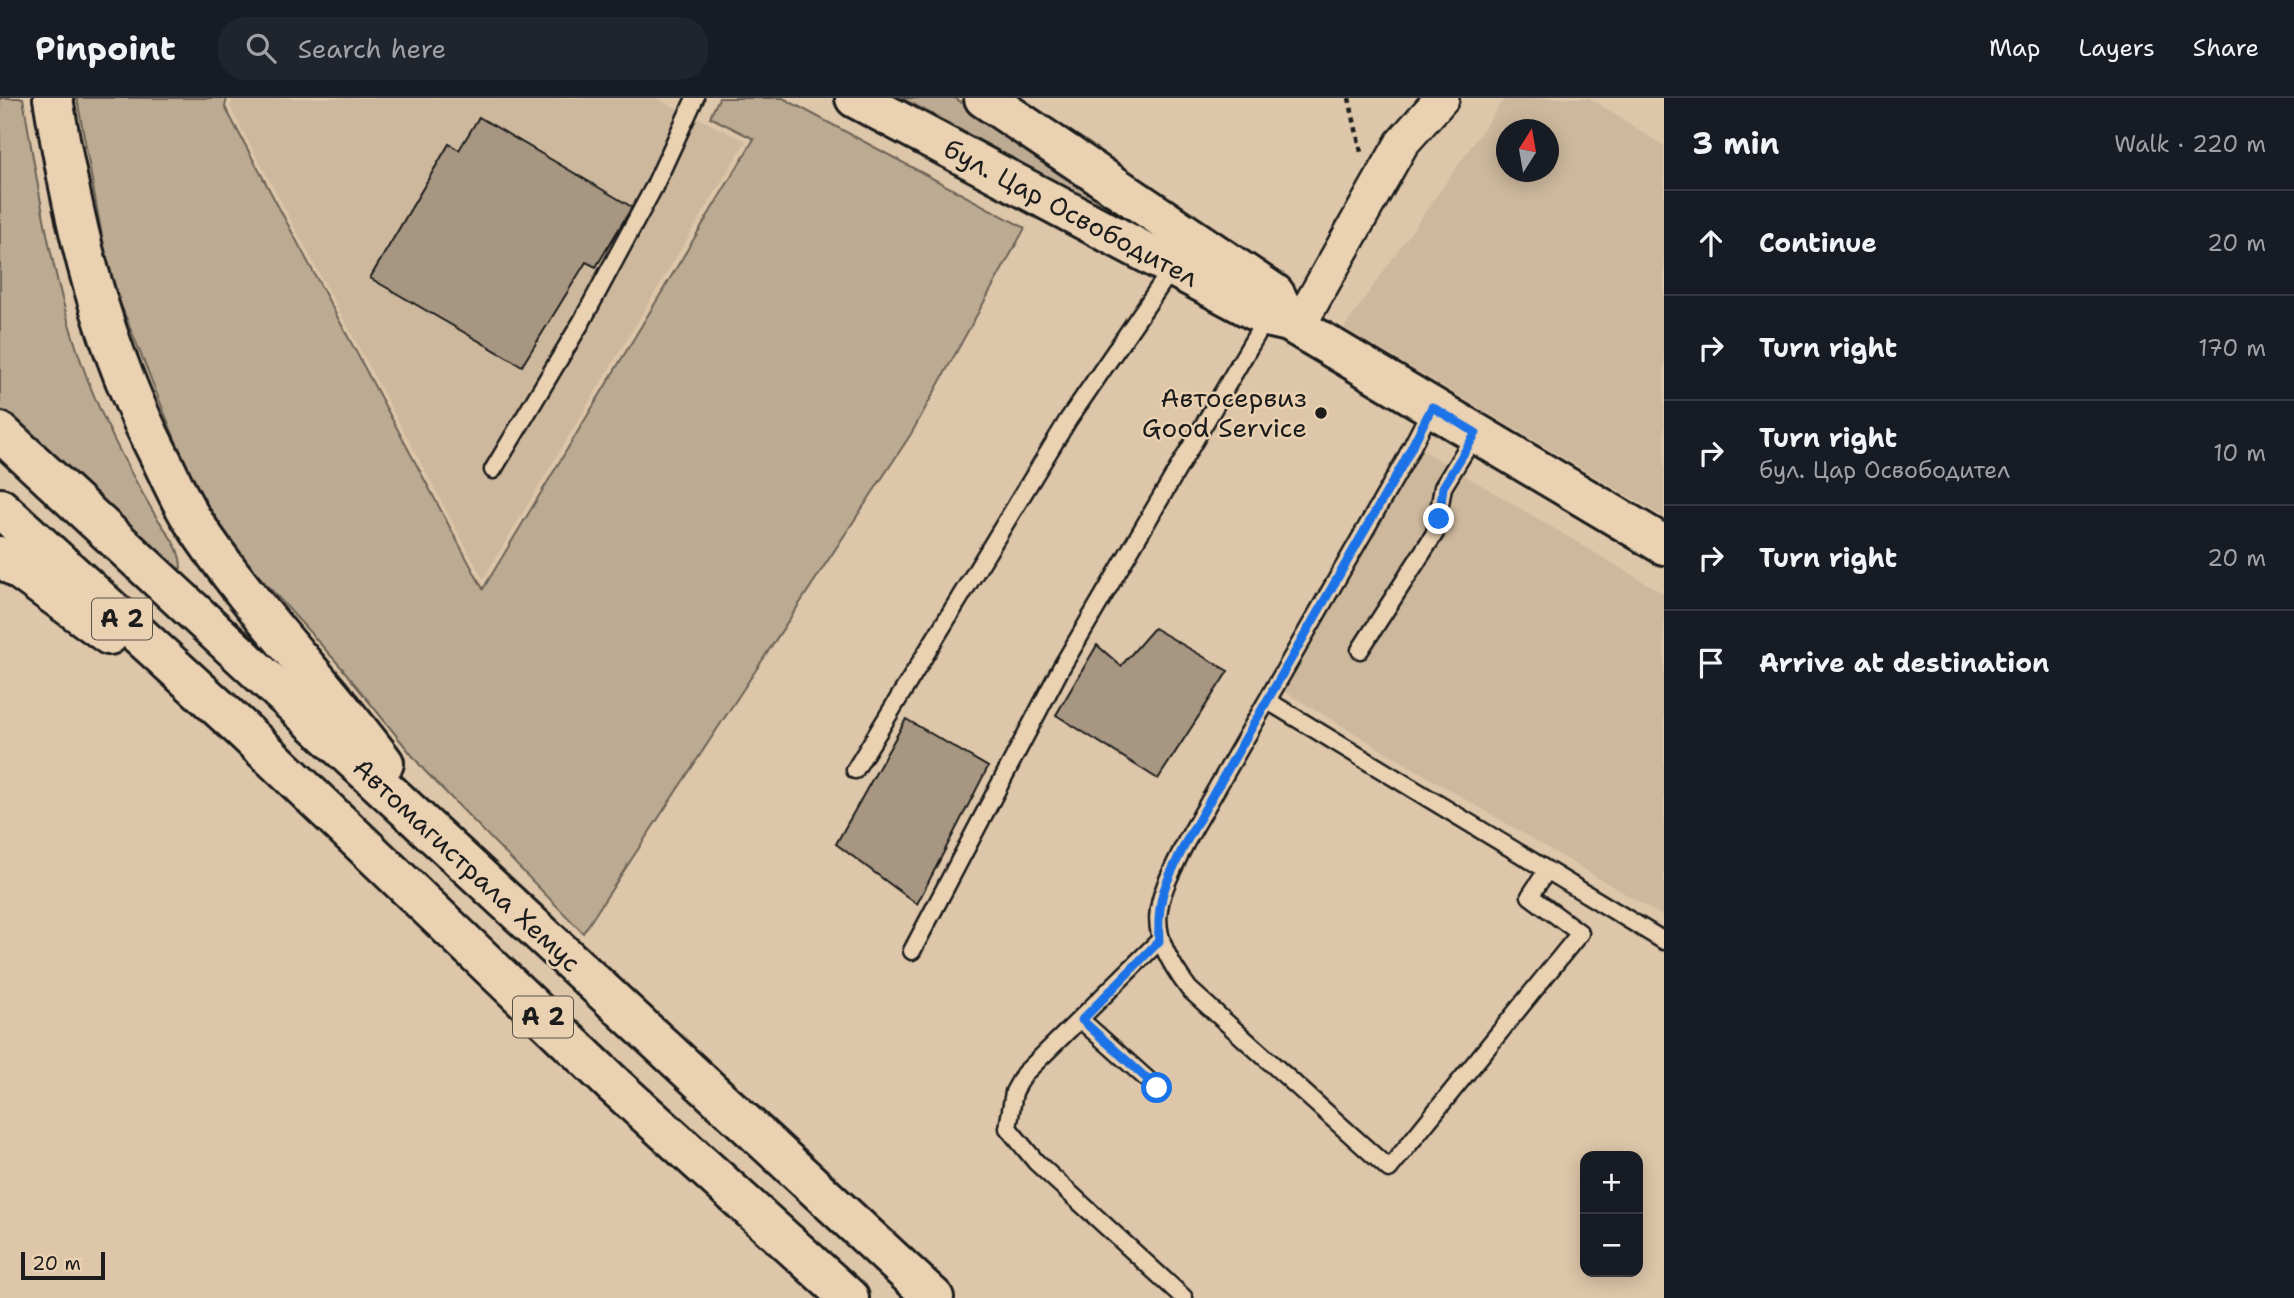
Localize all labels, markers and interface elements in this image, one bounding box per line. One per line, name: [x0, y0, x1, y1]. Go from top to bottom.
search box: [218, 17, 708, 80]
text: Pinpoint: [35, 26, 176, 71]
icon: search: [242, 29, 280, 67]
text: Search here: [298, 31, 446, 66]
text: Map: [1989, 32, 2040, 64]
text: Layers: [2078, 32, 2155, 64]
text: Share: [2193, 32, 2259, 64]
north arrow: [1496, 119, 1559, 182]
text: 3 min: [1692, 123, 1779, 164]
text: Walk · 220 m: [2114, 129, 2266, 159]
street label: бул. Цар Освободител: [938, 130, 1205, 295]
icon: ahead: [1692, 224, 1730, 262]
text: Continue: [1759, 225, 1877, 260]
text: 20 m: [2207, 228, 2266, 258]
icon: right: [1692, 329, 1730, 367]
text: Turn right: [1759, 330, 1897, 365]
text: 170 m: [2198, 333, 2266, 363]
place label: Автосервиз Good Service: [1142, 380, 1307, 445]
marker: Автосервиз Good Service: [1313, 405, 1329, 421]
text: Turn right: [1759, 420, 1897, 455]
icon: right: [1692, 434, 1730, 472]
text: 10 m: [2213, 438, 2266, 468]
text: бул. Цар Освободител: [1759, 455, 2010, 485]
route end: [1423, 503, 1454, 534]
icon: right: [1692, 539, 1730, 577]
text: Turn right: [1759, 540, 1897, 575]
text: 20 m: [2207, 543, 2266, 573]
road number: A 2: [92, 598, 152, 640]
icon: arrive: [1692, 644, 1730, 682]
text: Arrive at destination: [1759, 645, 2049, 680]
street label: Автомагистрала Хемус: [346, 750, 589, 980]
road number: A 2: [513, 996, 573, 1037]
route start: [1141, 1072, 1172, 1103]
map controls: [1580, 1151, 1643, 1277]
button: +: [1580, 1151, 1643, 1214]
button: −: [1580, 1214, 1643, 1277]
scale bar: [21, 1249, 105, 1281]
text: 20 m: [32, 1251, 81, 1276]

